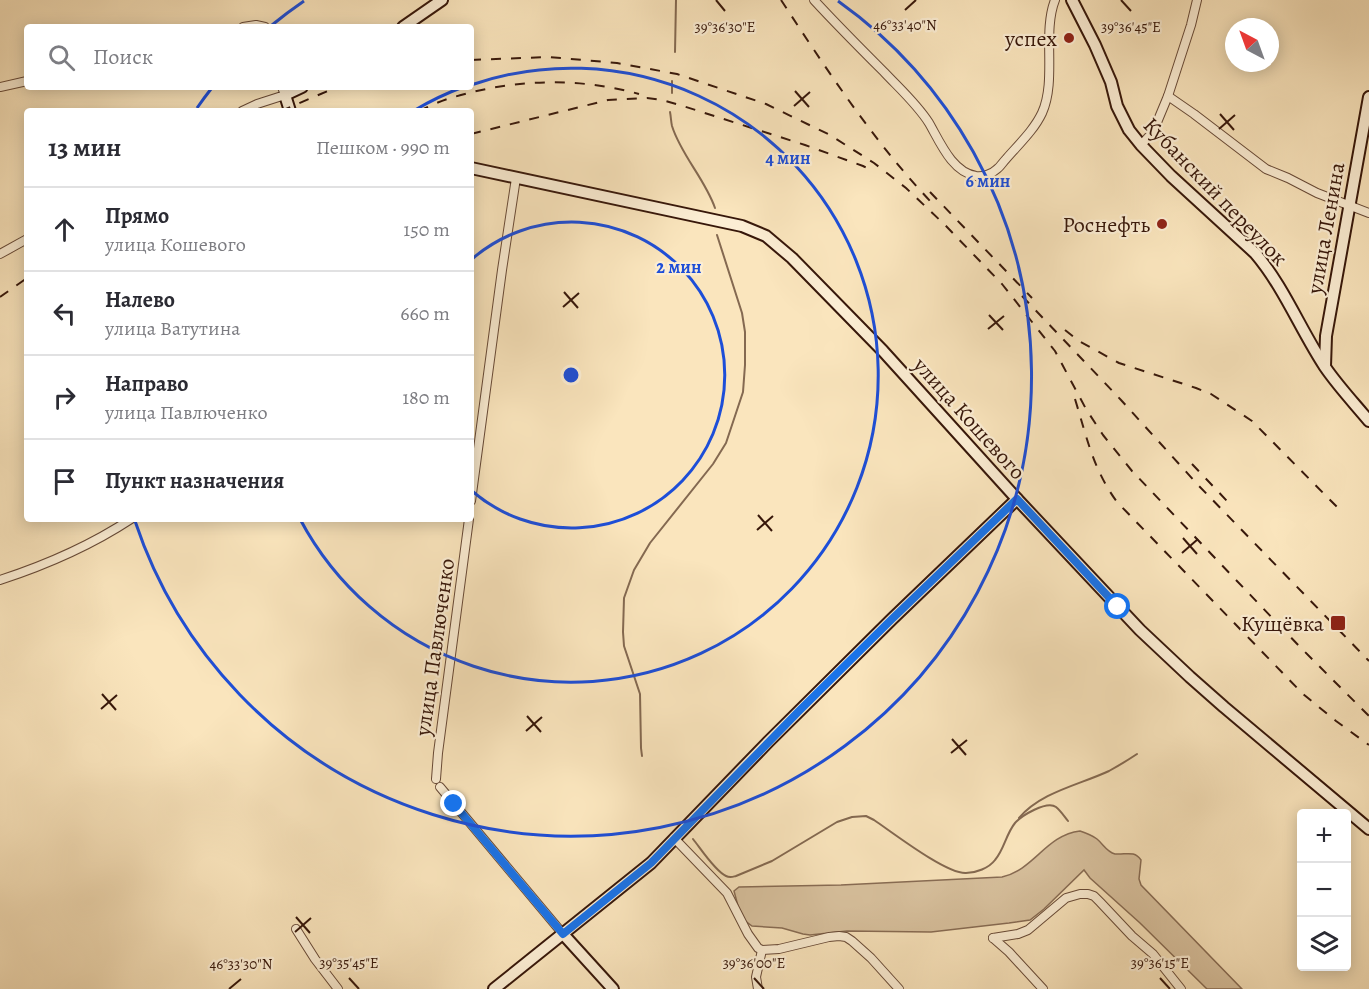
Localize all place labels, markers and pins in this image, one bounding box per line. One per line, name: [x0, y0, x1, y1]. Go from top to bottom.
place label: успех: [1004, 24, 1057, 54]
marker: успех: [1062, 31, 1076, 45]
place label: Роснефть: [1063, 210, 1150, 240]
marker: Роснефть: [1155, 217, 1169, 231]
centre of rings: [561, 365, 581, 385]
place label: Кущёвка: [1241, 609, 1325, 639]
marker: Кущёвка: [1329, 614, 1347, 632]

